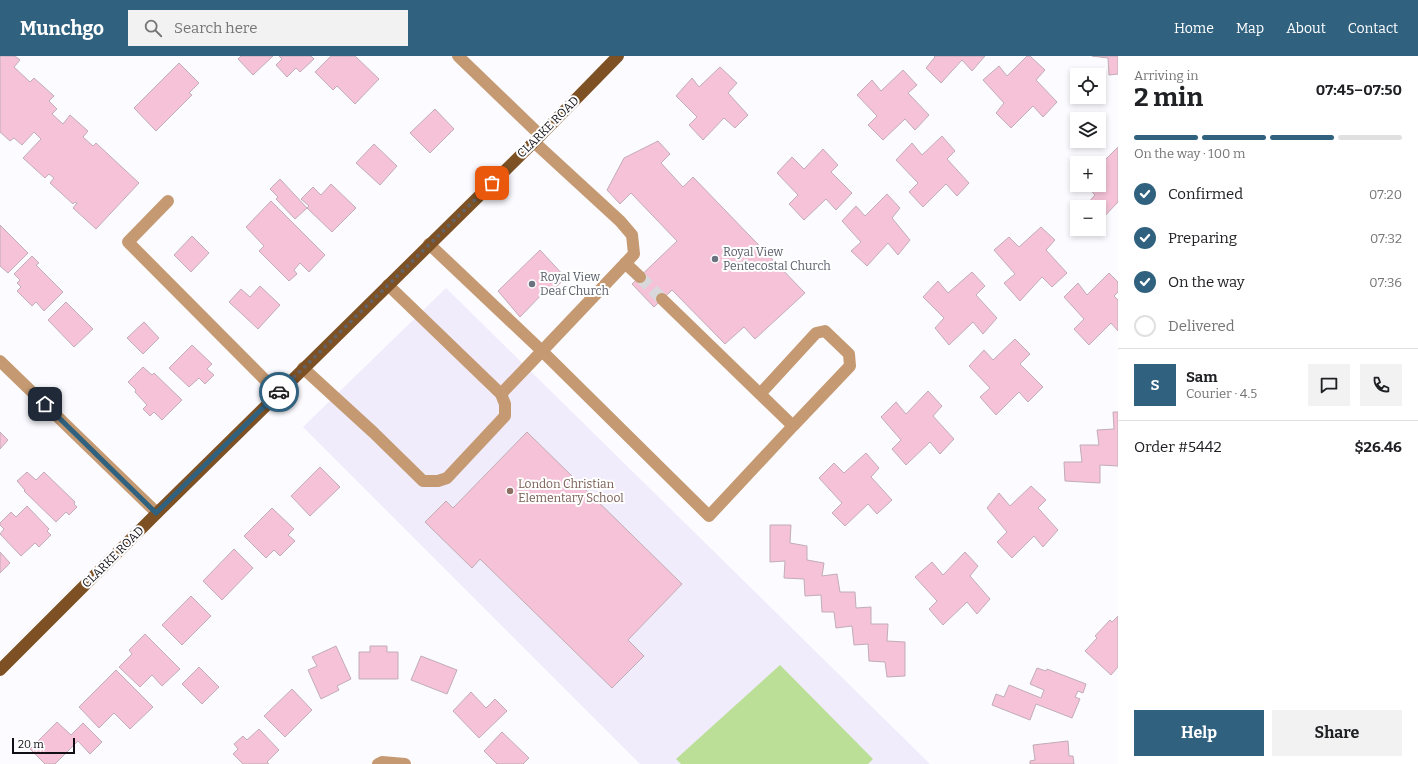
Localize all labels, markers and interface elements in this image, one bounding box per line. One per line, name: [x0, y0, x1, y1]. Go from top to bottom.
search box: [128, 10, 408, 46]
text: Munchgo: [20, 17, 104, 40]
icon: search: [142, 17, 164, 39]
text: Search here: [174, 19, 257, 37]
text: Home: [1174, 20, 1214, 37]
text: Map: [1236, 20, 1264, 37]
text: About: [1286, 20, 1326, 37]
text: Contact: [1348, 20, 1398, 37]
map controls: [1070, 68, 1106, 236]
button: locate: [1070, 68, 1106, 104]
text: Arriving in: [1134, 68, 1199, 83]
text: 07:45–07:50: [1316, 81, 1402, 99]
text: 2 min: [1134, 82, 1203, 113]
street label: CLARKE ROAD: [514, 93, 582, 161]
button: layers: [1070, 112, 1106, 148]
text: On the way · 100 m: [1134, 146, 1245, 161]
button: +: [1070, 156, 1106, 192]
pin: [475, 166, 509, 200]
icon: bag: [481, 172, 503, 194]
icon: check: [1134, 183, 1156, 205]
text: Confirmed: [1168, 185, 1243, 203]
text: 07:20: [1369, 187, 1402, 202]
button: −: [1070, 200, 1106, 236]
icon: check: [1134, 227, 1156, 249]
text: Preparing: [1168, 229, 1237, 247]
text: 07:32: [1370, 231, 1402, 246]
place label: Royal View Pentecostal Church: [723, 245, 831, 273]
marker: Royal View Pentecostal Church: [710, 254, 720, 264]
place label: Royal View Deaf Church: [540, 270, 609, 298]
icon: check: [1134, 271, 1156, 293]
text: On the way: [1168, 273, 1245, 291]
text: 07:36: [1369, 275, 1402, 290]
marker: Royal View Deaf Church: [527, 279, 537, 289]
text: Delivered: [1168, 317, 1235, 335]
button: chat: [1308, 364, 1350, 406]
button: phone: [1360, 364, 1402, 406]
text: Sam: [1186, 368, 1218, 386]
courier: [259, 372, 299, 412]
text: S: [1150, 376, 1160, 394]
icon: car: [268, 381, 290, 403]
text: Courier · 4.5: [1186, 386, 1257, 401]
pin: [28, 387, 62, 421]
icon: home: [34, 393, 56, 415]
text: Order #5442: [1134, 438, 1222, 456]
text: $26.46: [1354, 438, 1402, 456]
place label: London Christian Elementary School: [518, 477, 624, 505]
marker: London Christian Elementary School: [505, 486, 515, 496]
street label: CLARKE ROAD: [79, 523, 147, 591]
button: Help: [1134, 710, 1264, 756]
button: Share: [1272, 710, 1402, 756]
scale bar: [12, 736, 75, 755]
text: 20 m: [18, 738, 44, 751]

